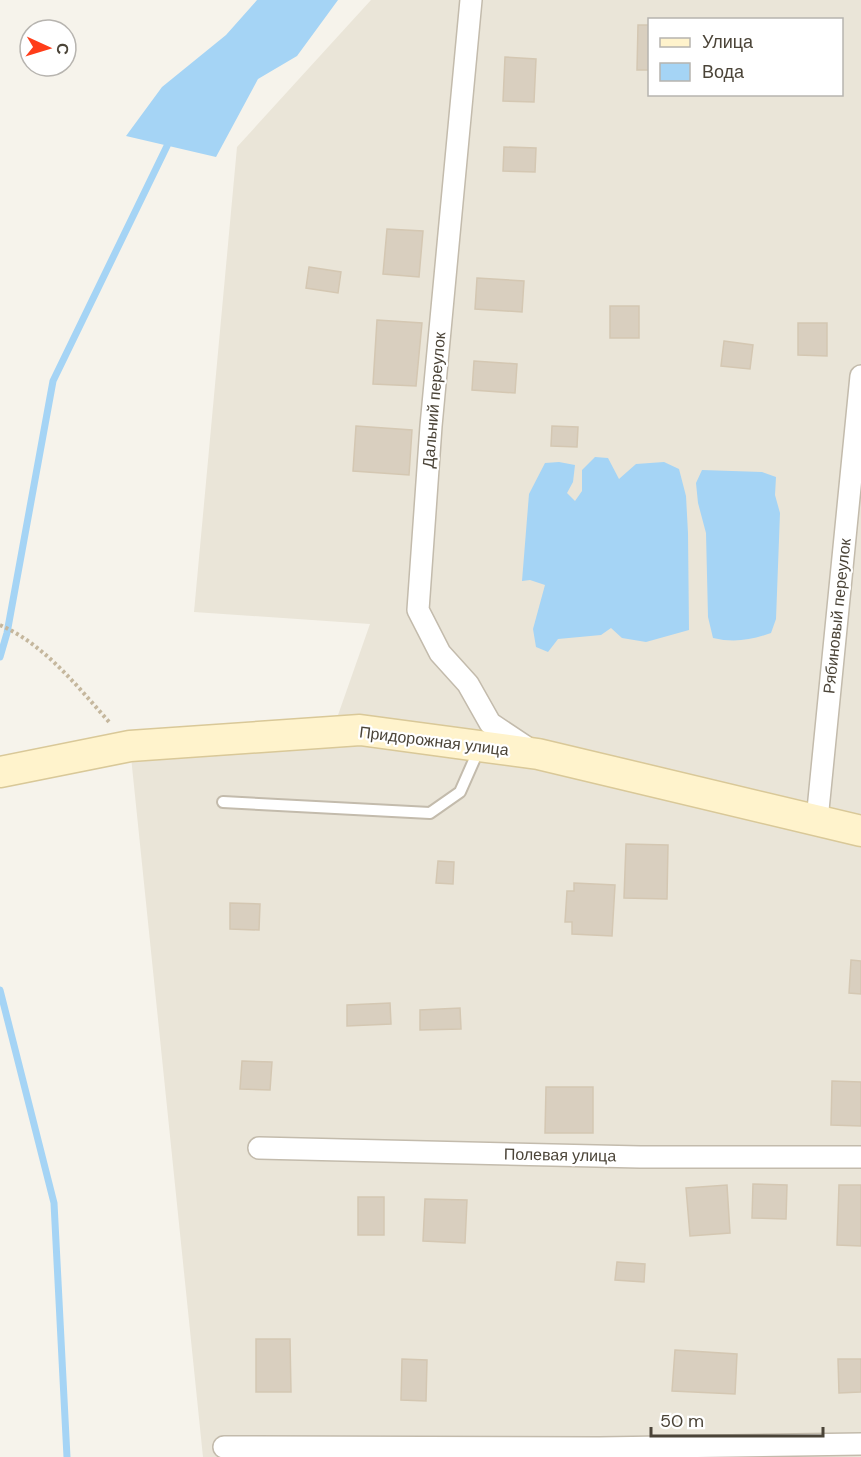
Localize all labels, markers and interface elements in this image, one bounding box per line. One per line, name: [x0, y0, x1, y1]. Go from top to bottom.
north arrow: [18, 18, 78, 78]
legend: [648, 18, 843, 96]
text: Улица: [702, 30, 754, 54]
text: С: [52, 43, 73, 56]
text: Вода: [702, 60, 745, 84]
street label: Дальний переулок: [418, 330, 451, 469]
street label: Рябиновый переулок: [818, 536, 856, 695]
street label: Придорожная улица: [358, 721, 510, 761]
street label: Полевая улица: [504, 1144, 616, 1166]
scale bar: [651, 1400, 824, 1438]
text: 50 m: [660, 1409, 704, 1433]

